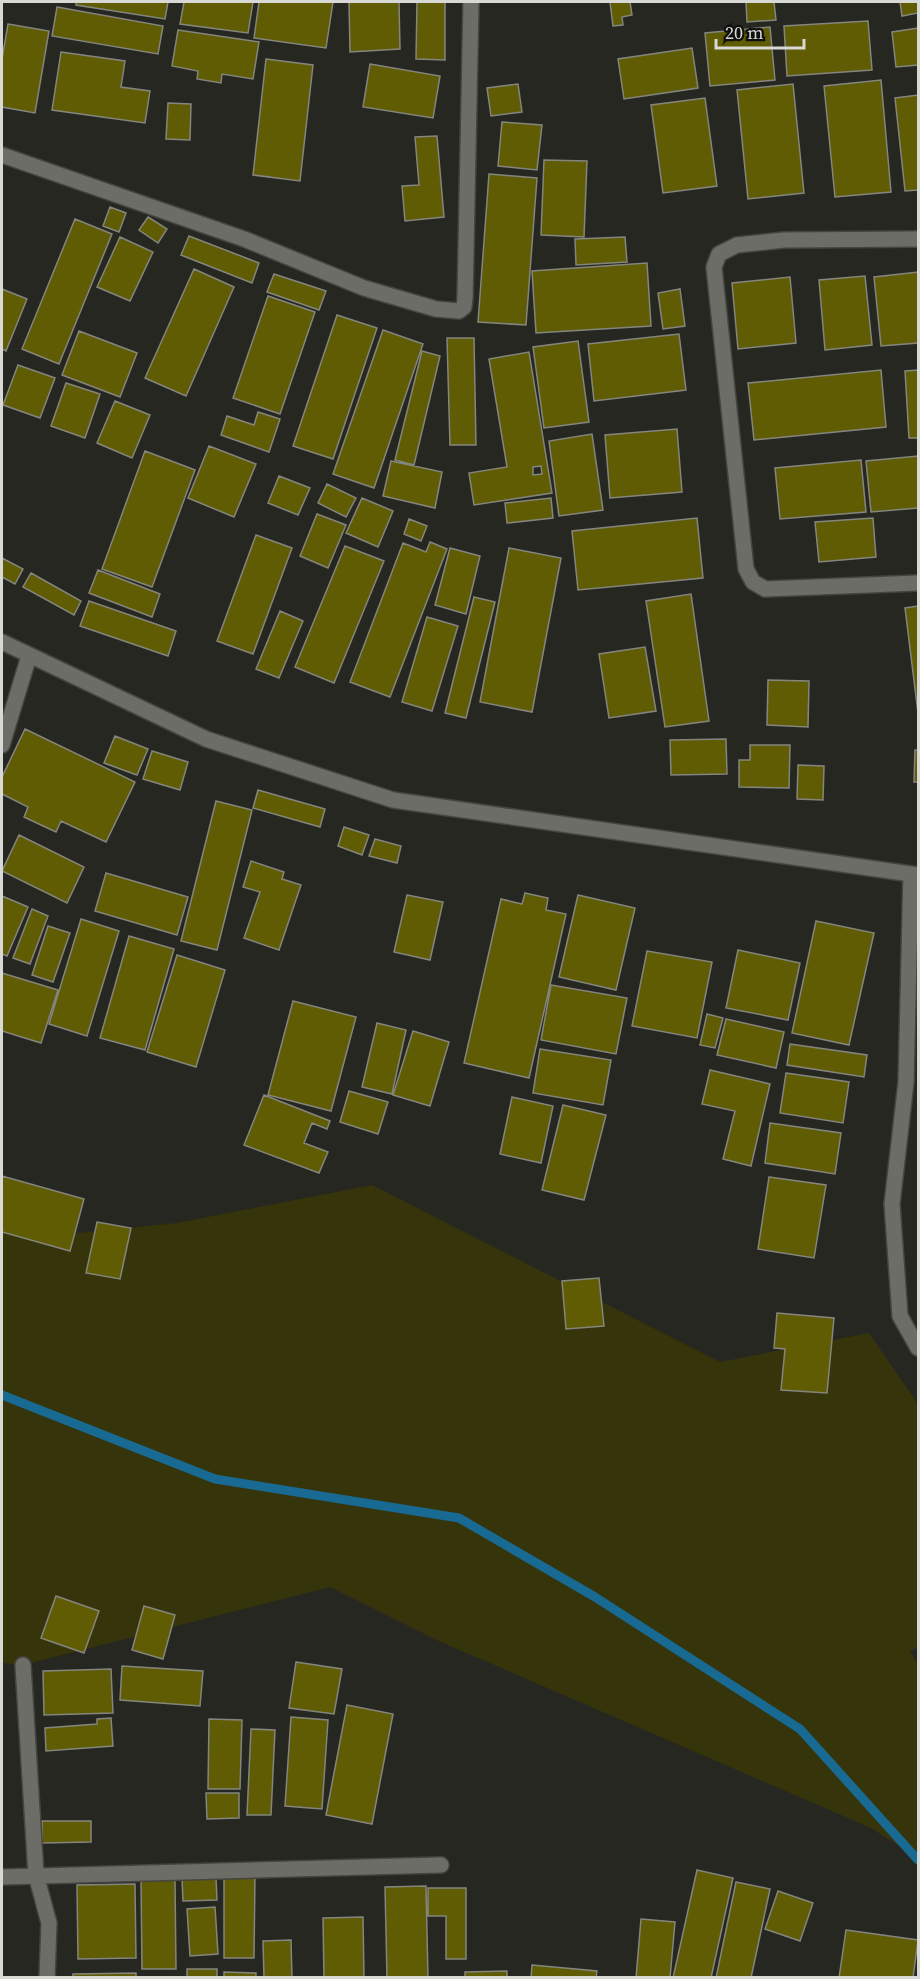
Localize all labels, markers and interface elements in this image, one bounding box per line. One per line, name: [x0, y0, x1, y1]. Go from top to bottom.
scale bar: [716, 12, 804, 50]
text: 20 m: [725, 20, 763, 45]

